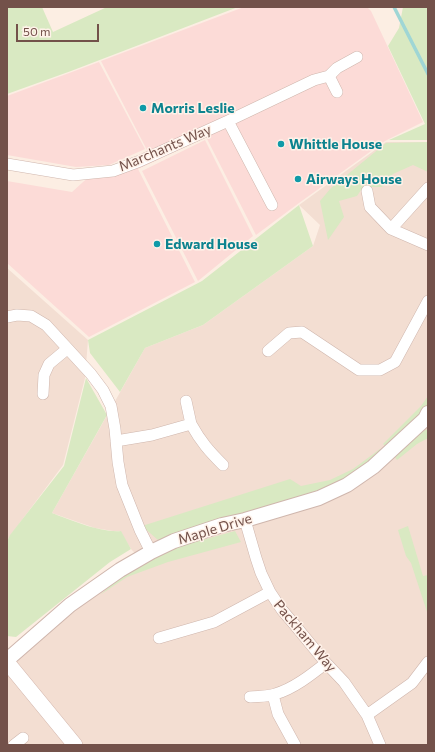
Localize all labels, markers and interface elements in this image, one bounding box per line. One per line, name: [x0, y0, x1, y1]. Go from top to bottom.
scale bar: [18, 16, 101, 42]
text: 50 m: [23, 24, 51, 38]
place label: Morris Leslie: [151, 100, 235, 116]
marker: Morris Leslie: [138, 103, 148, 113]
street label: Marchants Way: [116, 121, 214, 175]
place label: Whittle House: [289, 136, 382, 152]
marker: Whittle House: [276, 139, 286, 149]
place label: Airways House: [306, 171, 402, 187]
marker: Airways House: [293, 174, 303, 184]
place label: Edward House: [165, 236, 258, 252]
marker: Edward House: [152, 239, 162, 249]
street label: Maple Drive: [176, 510, 254, 548]
street label: Packham Way: [270, 597, 340, 675]

